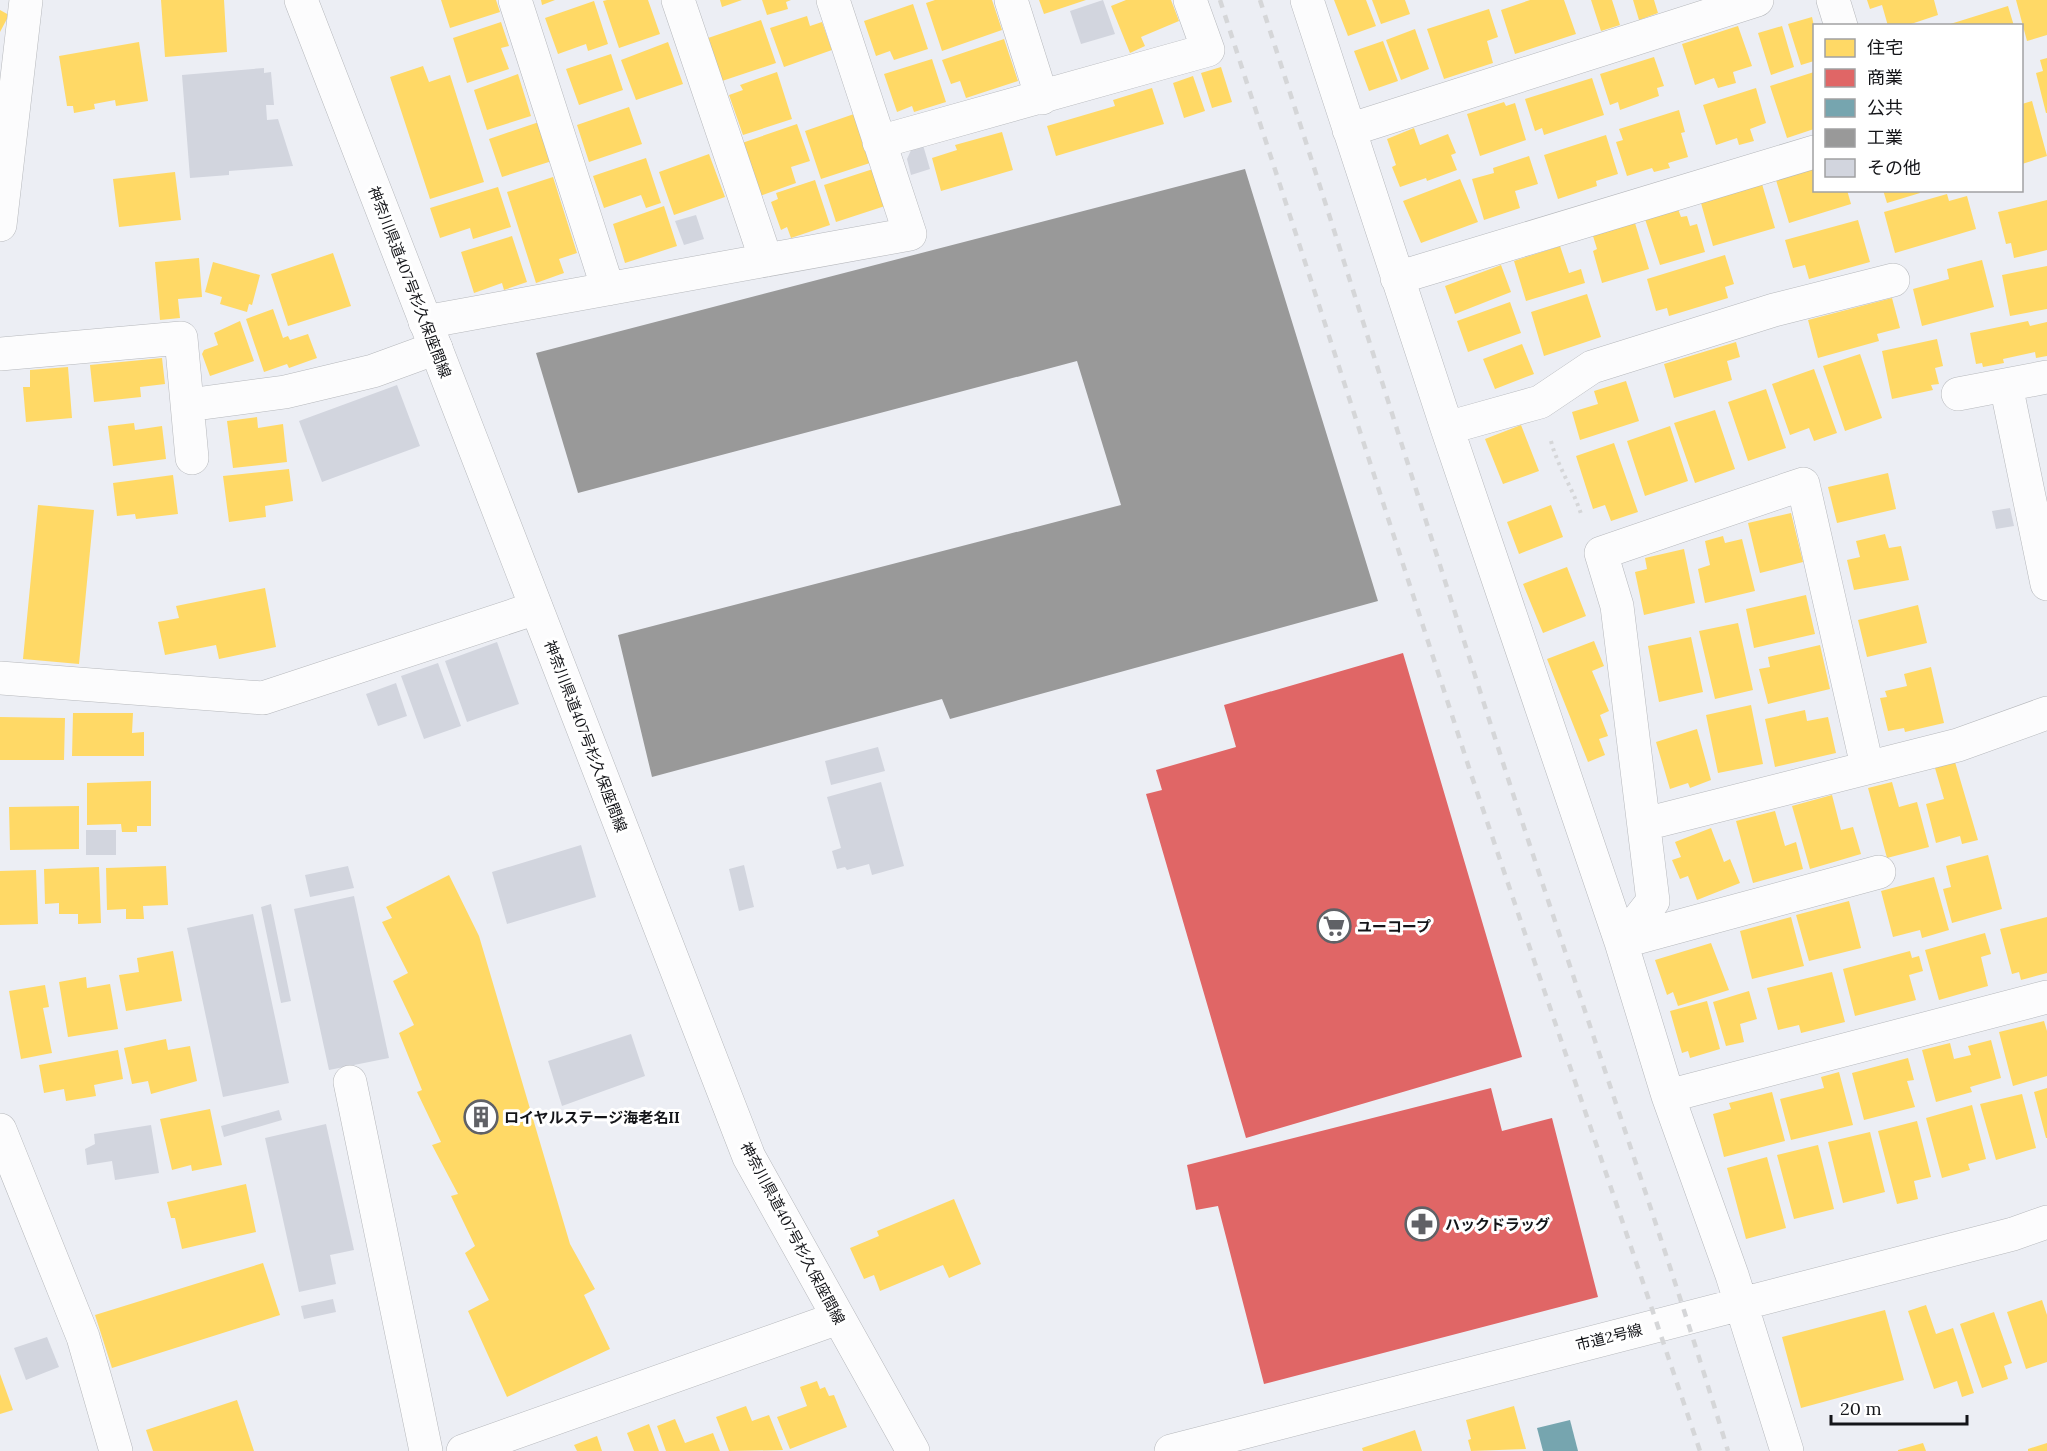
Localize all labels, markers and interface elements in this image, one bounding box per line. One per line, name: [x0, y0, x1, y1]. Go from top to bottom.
legend: [1813, 24, 2023, 192]
text: 住宅: [1867, 36, 1903, 59]
text: 商業: [1867, 66, 1903, 89]
text: 公共: [1867, 96, 1903, 119]
text: 工業: [1867, 126, 1903, 149]
text: その他: [1867, 156, 1921, 179]
street label: 神奈川県道407号杉久保座間線: [365, 183, 455, 381]
street label: 神奈川県道407号杉久保座間線: [541, 637, 631, 835]
supermarket icon: ユーコープ: [1316, 908, 1352, 944]
place label: ユーコープ: [1357, 917, 1431, 936]
building icon: ロイヤルステージ海老名II: [463, 1099, 499, 1135]
place label: ロイヤルステージ海老名II: [504, 1108, 680, 1127]
street label: 神奈川県道407号杉久保座間線: [737, 1138, 849, 1328]
pharmacy icon: ハックドラッグ: [1404, 1206, 1440, 1242]
place label: ハックドラッグ: [1445, 1215, 1550, 1234]
street label: 市道2号線: [1574, 1320, 1644, 1354]
scale bar: [1831, 1388, 1968, 1426]
text: 20 m: [1840, 1397, 1882, 1420]

